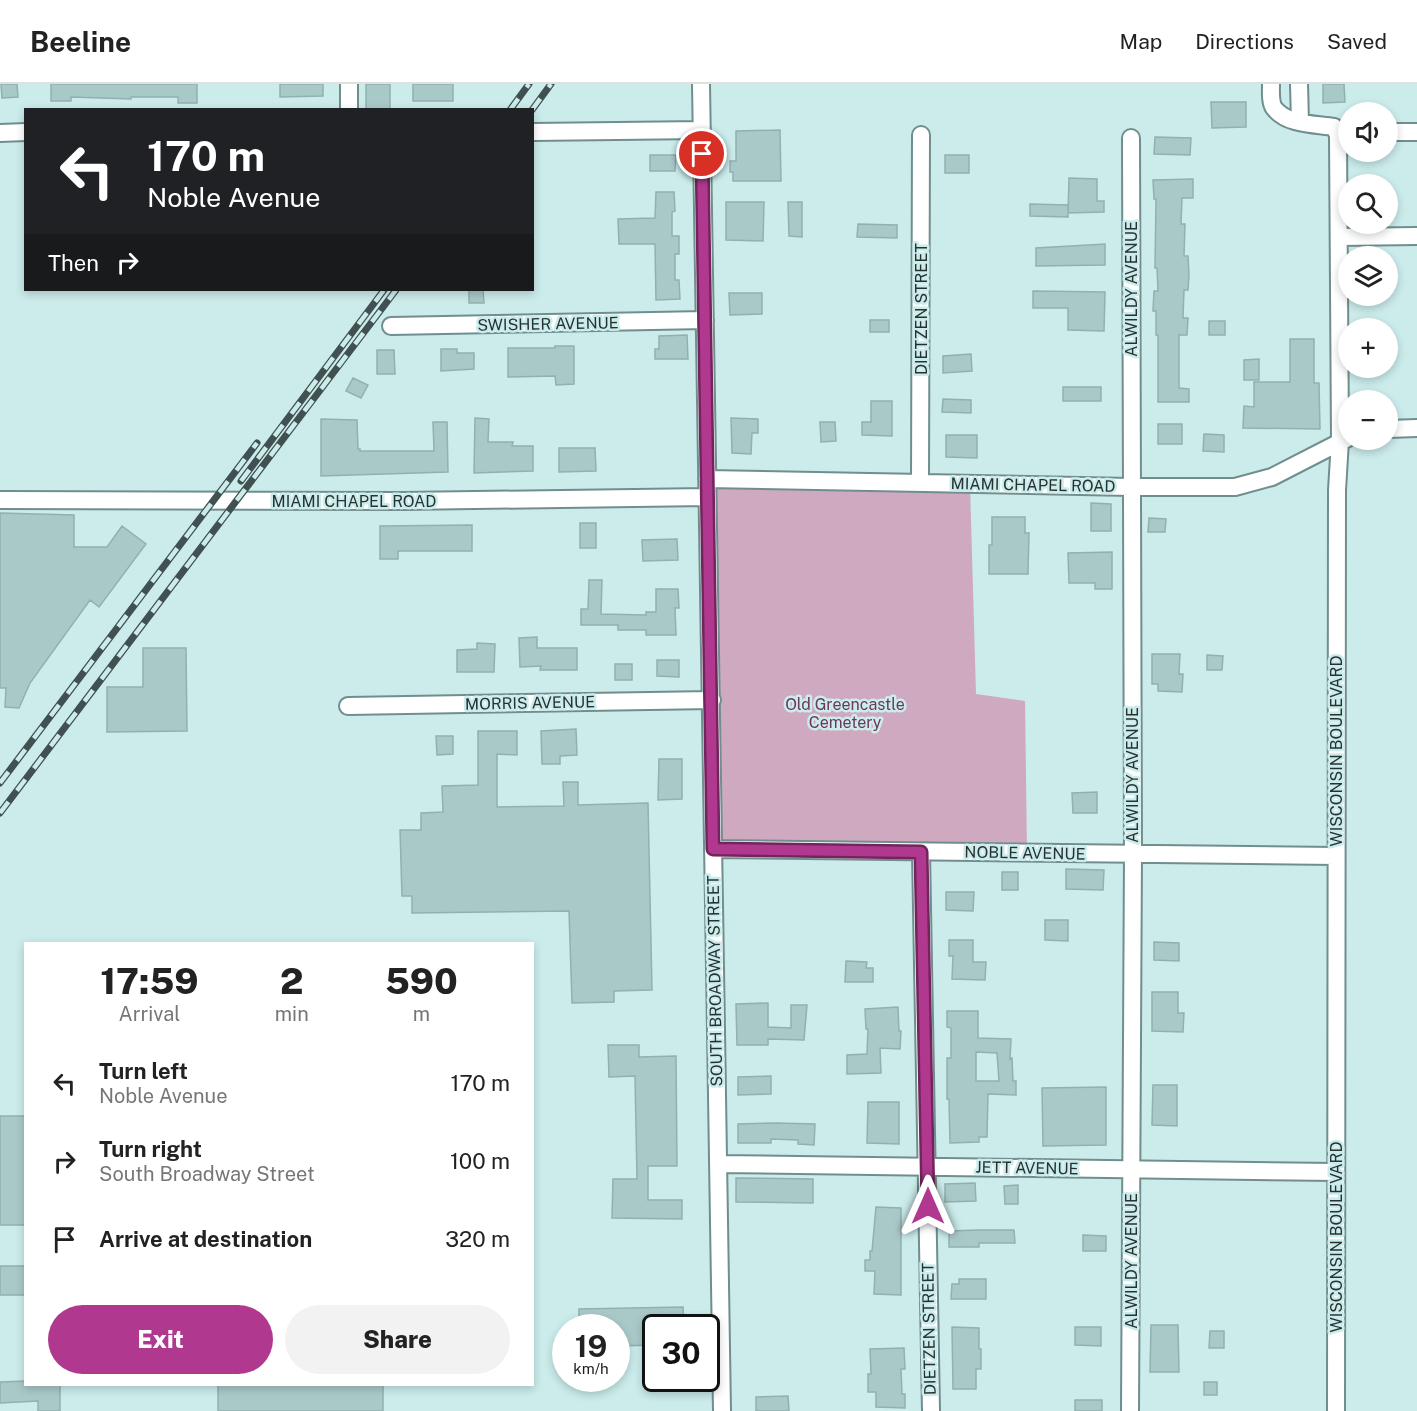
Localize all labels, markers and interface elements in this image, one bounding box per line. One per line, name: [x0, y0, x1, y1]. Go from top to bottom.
text: Beeline: [30, 25, 131, 58]
text: Map: [1120, 29, 1162, 54]
text: Directions: [1195, 29, 1294, 54]
text: Saved: [1327, 29, 1387, 54]
map controls: [1338, 102, 1398, 450]
button: sound: [1338, 102, 1398, 162]
pin: [676, 128, 727, 179]
text: 170 m: [147, 131, 265, 180]
icon: left: [48, 132, 126, 210]
icon: arrive: [685, 137, 718, 170]
button: search: [1338, 174, 1398, 234]
text: Noble Avenue: [147, 181, 320, 213]
street label: ALWILDY AVENUE: [1122, 221, 1141, 357]
street label: DIETZEN STREET: [912, 242, 931, 375]
icon: right: [111, 246, 144, 279]
button: layers: [1338, 246, 1398, 306]
text: Then: [48, 250, 99, 276]
street label: SWISHER AVENUE: [477, 313, 619, 335]
button: +: [1338, 318, 1398, 378]
button: −: [1338, 390, 1398, 450]
street label: MIAMI CHAPEL ROAD: [950, 474, 1116, 496]
street label: MIAMI CHAPEL ROAD: [272, 492, 436, 511]
street label: WISCONSIN BOULEVARD: [1327, 655, 1346, 847]
street label: MORRIS AVENUE: [465, 692, 595, 714]
park label: Old Greencastle Cemetery: [785, 695, 905, 732]
street label: ALWILDY AVENUE: [1123, 707, 1142, 843]
street label: NOBLE AVENUE: [964, 842, 1086, 864]
street label: SOUTH BROADWAY STREET: [704, 875, 726, 1087]
text: 17:59: [100, 960, 199, 1002]
text: 2: [280, 960, 303, 1002]
text: 590: [385, 960, 458, 1002]
text: Arrival: [119, 1002, 180, 1026]
text: min: [275, 1002, 309, 1026]
text: m: [413, 1002, 430, 1026]
text: Turn left: [99, 1058, 188, 1084]
icon: left: [48, 1067, 81, 1100]
text: 170 m: [450, 1070, 510, 1096]
text: Noble Avenue: [99, 1084, 228, 1108]
text: Turn right: [99, 1136, 202, 1162]
street label: WISCONSIN BOULEVARD: [1327, 1141, 1346, 1333]
icon: right: [48, 1145, 81, 1178]
text: 100 m: [450, 1148, 510, 1174]
street label: JETT AVENUE: [975, 1158, 1079, 1178]
text: South Broadway Street: [99, 1162, 315, 1186]
position arrow: [896, 1174, 960, 1238]
street label: ALWILDY AVENUE: [1122, 1193, 1141, 1329]
icon: arrive: [48, 1223, 81, 1256]
text: Arrive at destination: [99, 1226, 312, 1252]
text: 320 m: [445, 1226, 510, 1252]
street label: DIETZEN STREET: [918, 1262, 940, 1395]
button: Exit: [48, 1305, 273, 1374]
button: Share: [285, 1305, 510, 1374]
speed limit sign: 30: [642, 1314, 720, 1392]
text: 19: [575, 1328, 607, 1364]
text: km/h: [573, 1360, 609, 1377]

